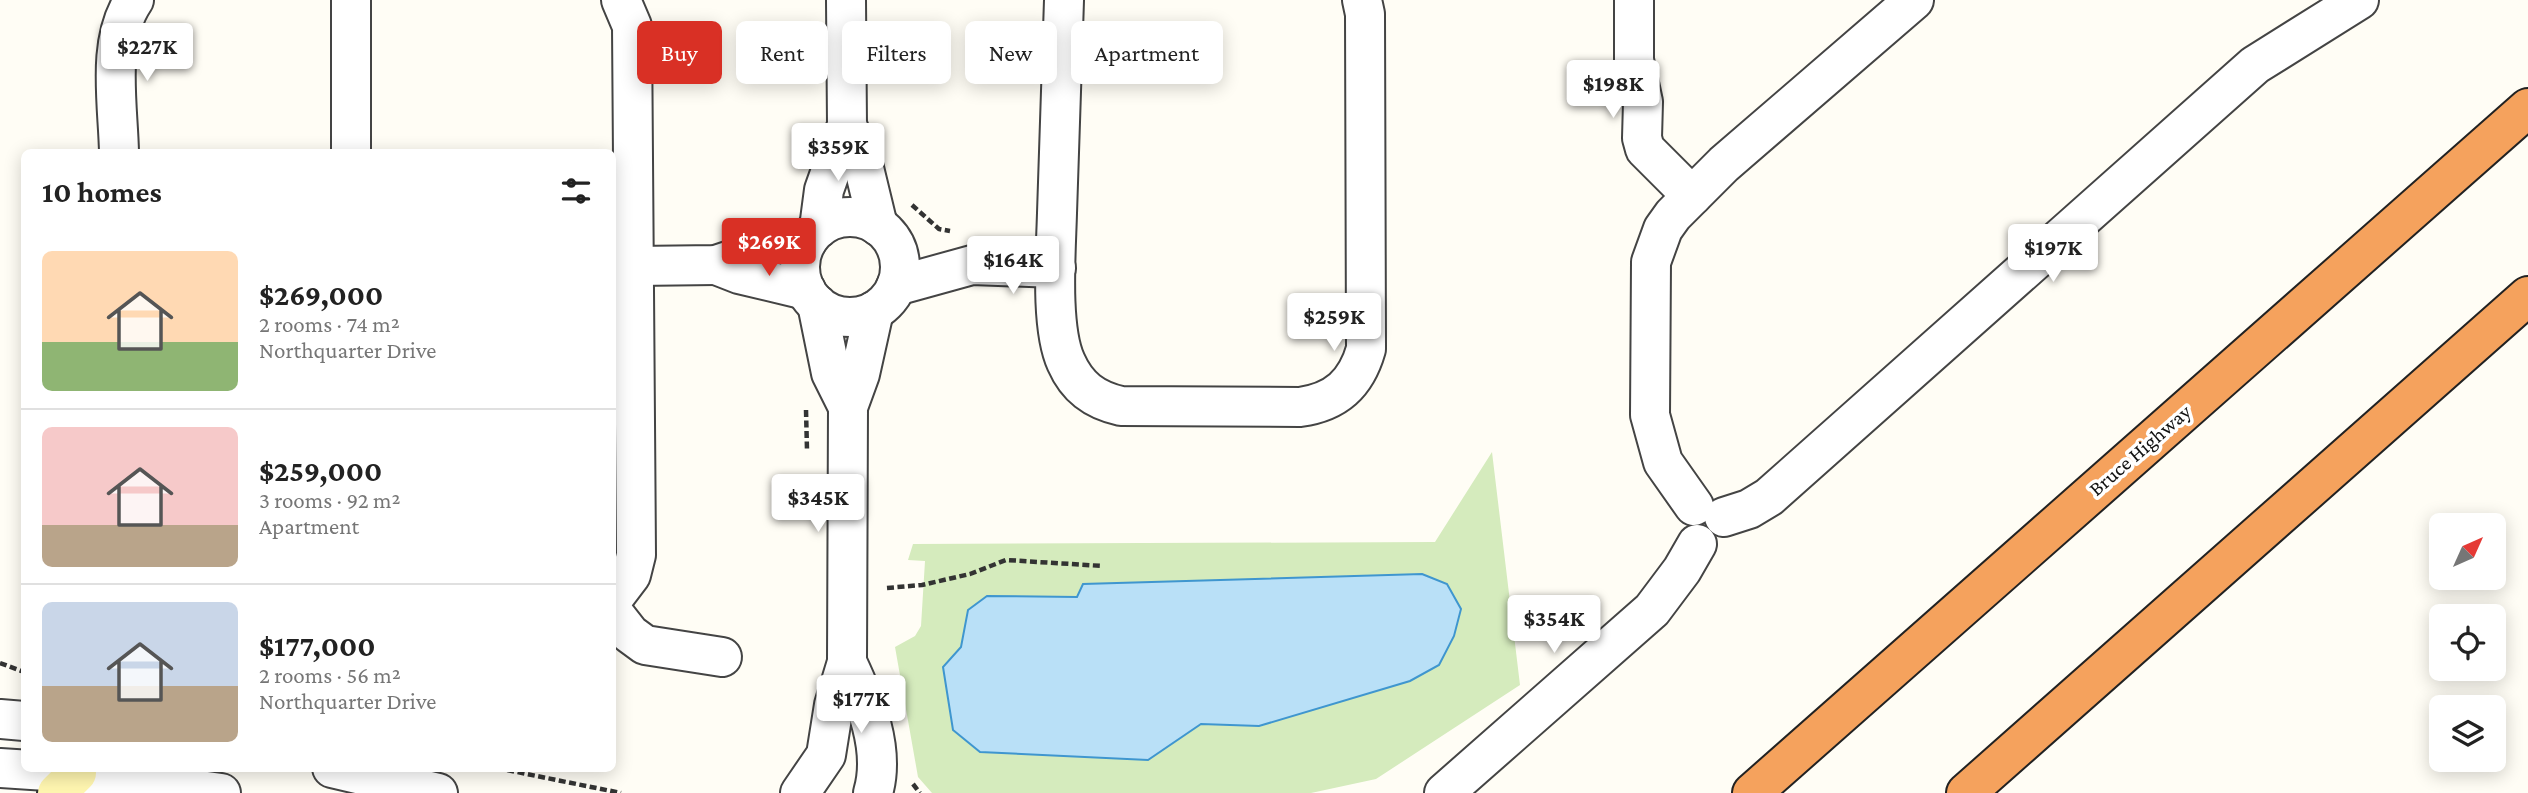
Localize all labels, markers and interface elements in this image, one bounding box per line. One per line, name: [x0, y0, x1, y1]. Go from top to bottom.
chip: Buy: [637, 21, 722, 84]
chip: Rent: [736, 21, 828, 84]
chip: Filters: [842, 21, 951, 84]
chip: New: [965, 21, 1057, 84]
chip: Apartment: [1071, 21, 1223, 84]
pin: $227K: [98, 24, 196, 83]
text: $227K: [117, 33, 177, 59]
pin: $198K: [1564, 60, 1662, 120]
text: $198K: [1583, 70, 1643, 96]
pin: $359K: [789, 124, 887, 183]
text: $359K: [807, 133, 869, 159]
icon: filters: [557, 172, 595, 210]
text: 10 homes: [42, 175, 162, 208]
pin: $269K: [720, 218, 818, 278]
pin: $197K: [2004, 224, 2102, 284]
text: $269K: [738, 228, 800, 254]
text: $197K: [2024, 234, 2082, 260]
pin: $164K: [964, 236, 1062, 296]
text: $164K: [983, 246, 1043, 272]
text: $269,000: [259, 278, 383, 311]
icon: home: [98, 279, 182, 363]
pin: $259K: [1285, 294, 1383, 353]
text: $259K: [1303, 303, 1365, 329]
text: 2 rooms · 74 m²: [259, 311, 400, 337]
text: Northquarter Drive: [259, 337, 436, 363]
street label: Bruce Highway: [2084, 399, 2196, 501]
text: $259,000: [259, 454, 382, 487]
icon: home: [98, 455, 182, 539]
pin: $345K: [769, 475, 867, 534]
text: $345K: [788, 484, 848, 510]
text: 3 rooms · 92 m²: [259, 487, 400, 513]
text: Apartment: [259, 513, 359, 539]
north arrow: [2429, 513, 2506, 590]
map controls: [2429, 513, 2506, 772]
pin: $354K: [1505, 596, 1603, 655]
button: locate: [2429, 604, 2506, 681]
text: $354K: [1523, 605, 1585, 631]
text: $177,000: [259, 629, 375, 662]
icon: home: [98, 630, 182, 714]
text: 2 rooms · 56 m²: [259, 662, 401, 688]
pin: $177K: [812, 676, 910, 735]
text: $177K: [833, 685, 889, 711]
text: Northquarter Drive: [259, 688, 436, 714]
button: layers: [2429, 695, 2506, 772]

